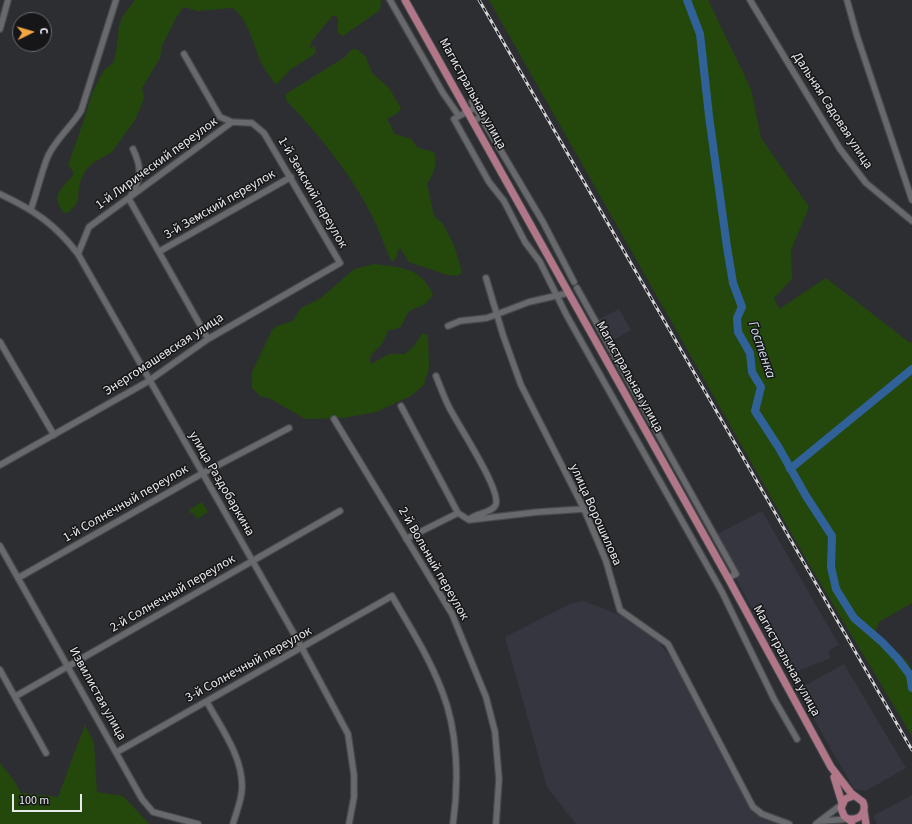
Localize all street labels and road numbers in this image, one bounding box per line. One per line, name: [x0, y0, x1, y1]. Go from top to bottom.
street label: Магистральная улица: [435, 36, 509, 152]
street label: Дальняя Садовая улица: [788, 50, 876, 172]
street label: 1-й Лирический переулок: [93, 114, 221, 214]
street label: 1-й Земский переулок: [274, 135, 350, 251]
street label: 3-й Земский переулок: [162, 167, 278, 243]
street label: Энергомашевская улица: [101, 310, 227, 400]
street label: Магистральная улица: [592, 319, 666, 435]
street label: улица Раздобаркина: [185, 429, 257, 539]
street label: 1-й Солнечный переулок: [61, 462, 191, 546]
street label: улица Ворошилова: [566, 462, 624, 568]
street label: 2-й Вольный переулок: [394, 505, 472, 623]
street label: 2-й Солнечный переулок: [108, 552, 238, 636]
street label: Магистральная улица: [749, 603, 823, 719]
street label: 3-й Солнечный переулок: [183, 624, 315, 706]
street label: Извилистая улица: [65, 645, 129, 743]

